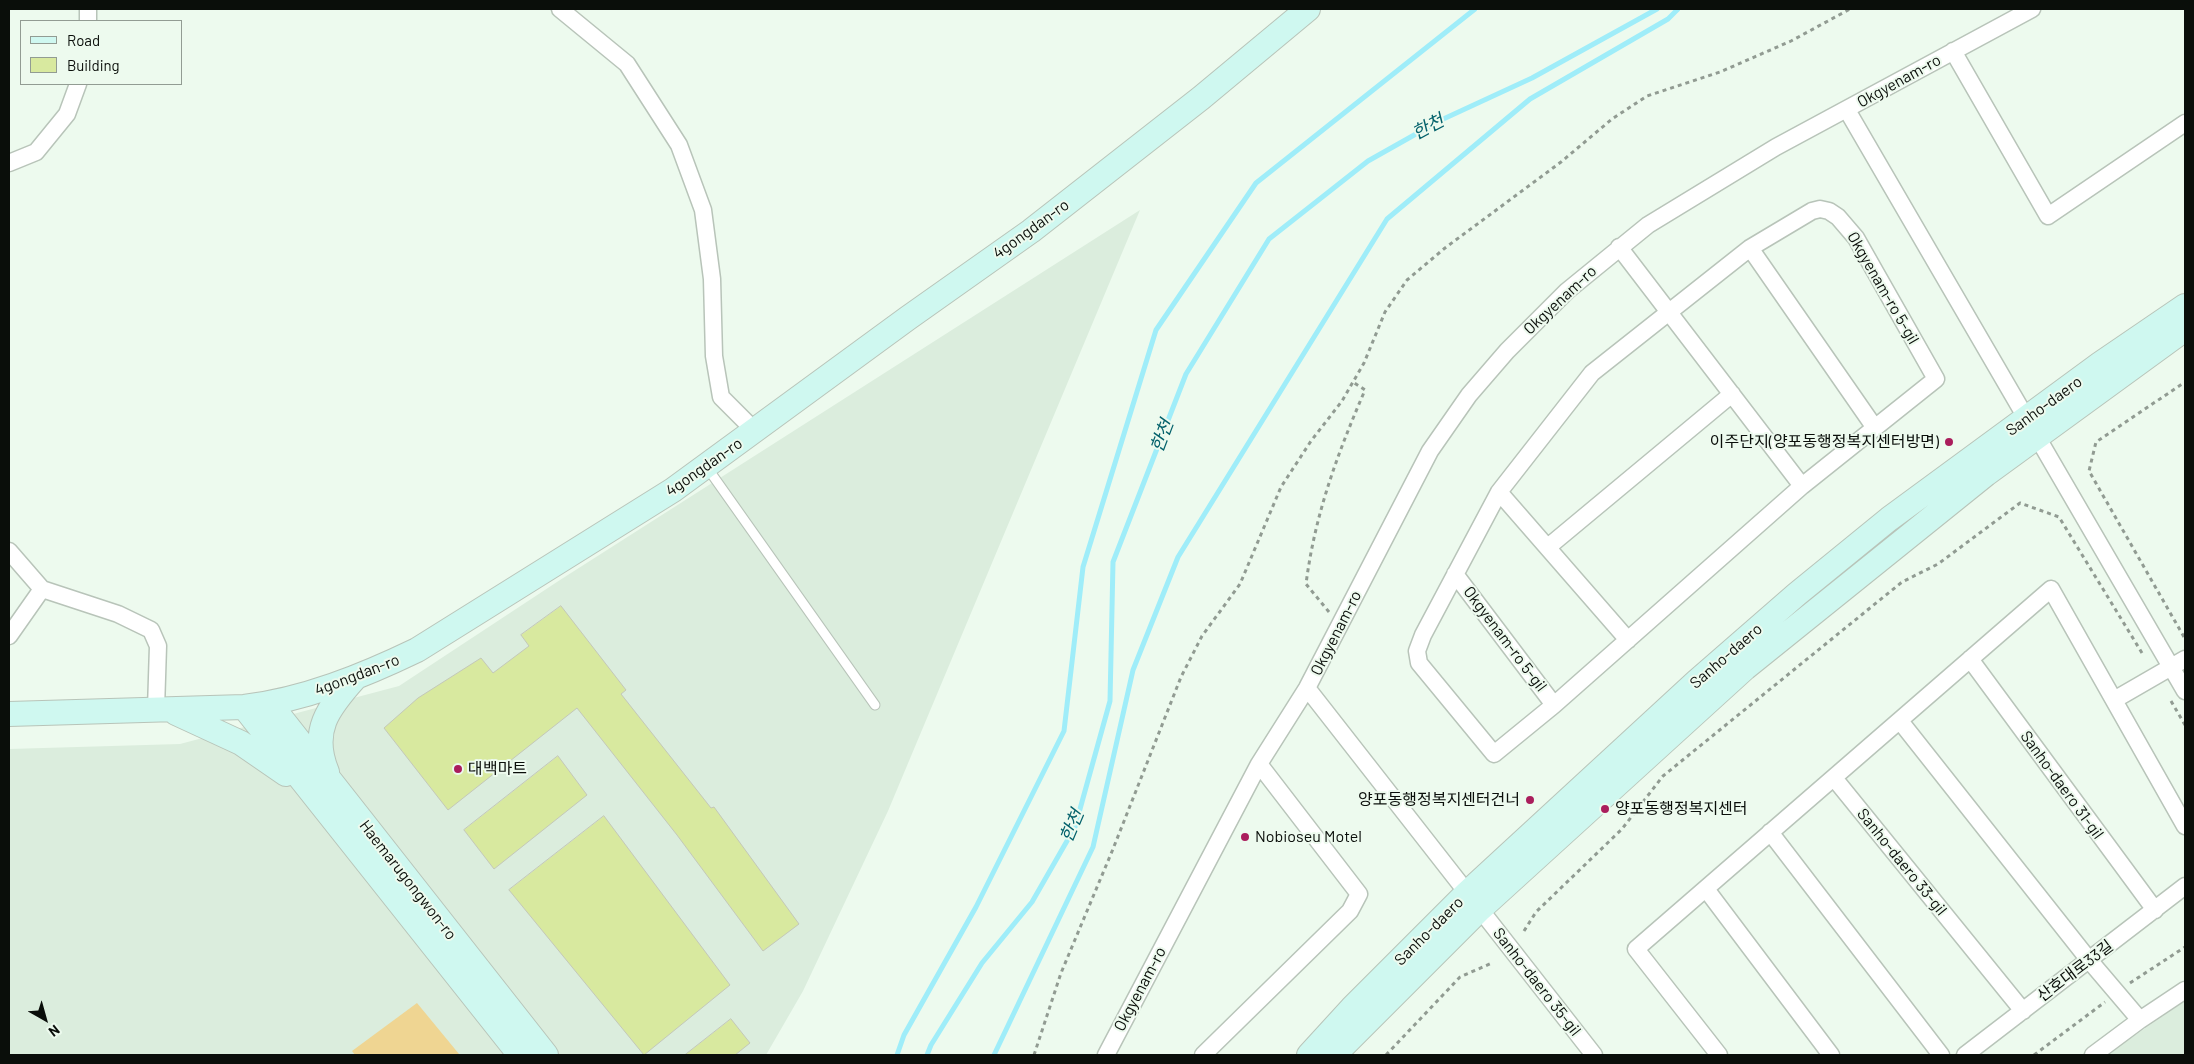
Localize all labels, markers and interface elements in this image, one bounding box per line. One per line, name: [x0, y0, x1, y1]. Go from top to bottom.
legend: [20, 20, 182, 85]
text: Road: [67, 31, 100, 49]
street label: Okgyenam-ro: [1854, 50, 1944, 112]
text: Building: [67, 56, 120, 74]
water label: 한천: [1408, 110, 1448, 144]
street label: 4gongdan-ro: [989, 195, 1073, 263]
street label: Okgyenam-ro 5-gil: [1843, 228, 1923, 348]
street label: Okgyenam-ro: [1520, 261, 1600, 339]
street label: Sanho-daero: [2002, 372, 2086, 440]
water label: 한천: [1146, 417, 1178, 455]
place label: 이주단지(양포동행정복지센터방면): [1710, 432, 1939, 452]
street label: 4gongdan-ro: [662, 433, 746, 501]
marker: 이주단지(양포동행정복지센터방면): [1943, 436, 1955, 448]
street label: Okgyenam-ro 5-gil: [1459, 583, 1551, 695]
street label: Okgyenam-ro: [1306, 587, 1366, 679]
street label: Sanho-daero: [1686, 619, 1766, 693]
street label: 4gongdan-ro: [312, 650, 402, 700]
street label: Sanho-daero 31-gil: [2016, 727, 2108, 843]
place label: 대백마트: [468, 759, 527, 779]
marker: 대백마트: [452, 763, 464, 775]
place label: 양포동행정복지센터건너: [1358, 790, 1520, 810]
marker: 양포동행정복지센터건너: [1524, 794, 1536, 806]
place label: 양포동행정복지센터: [1615, 799, 1747, 819]
marker: 양포동행정복지센터: [1599, 803, 1611, 815]
street label: Sanho-daero 33-gil: [1853, 805, 1951, 919]
water label: 한천: [1056, 807, 1088, 845]
street label: Haemarugongwon-ro: [355, 816, 461, 944]
place label: Nobioseu Motel: [1255, 827, 1362, 847]
marker: Nobioseu Motel: [1239, 831, 1251, 843]
street label: Sanho-daero: [1391, 893, 1467, 969]
street label: Sanho-daero 35-gil: [1489, 924, 1585, 1040]
street label: 산호대로33길: [2033, 936, 2117, 1006]
street label: Okgyenam-ro: [1110, 944, 1170, 1034]
north arrow: [20, 994, 70, 1044]
text: N: [46, 1022, 63, 1041]

